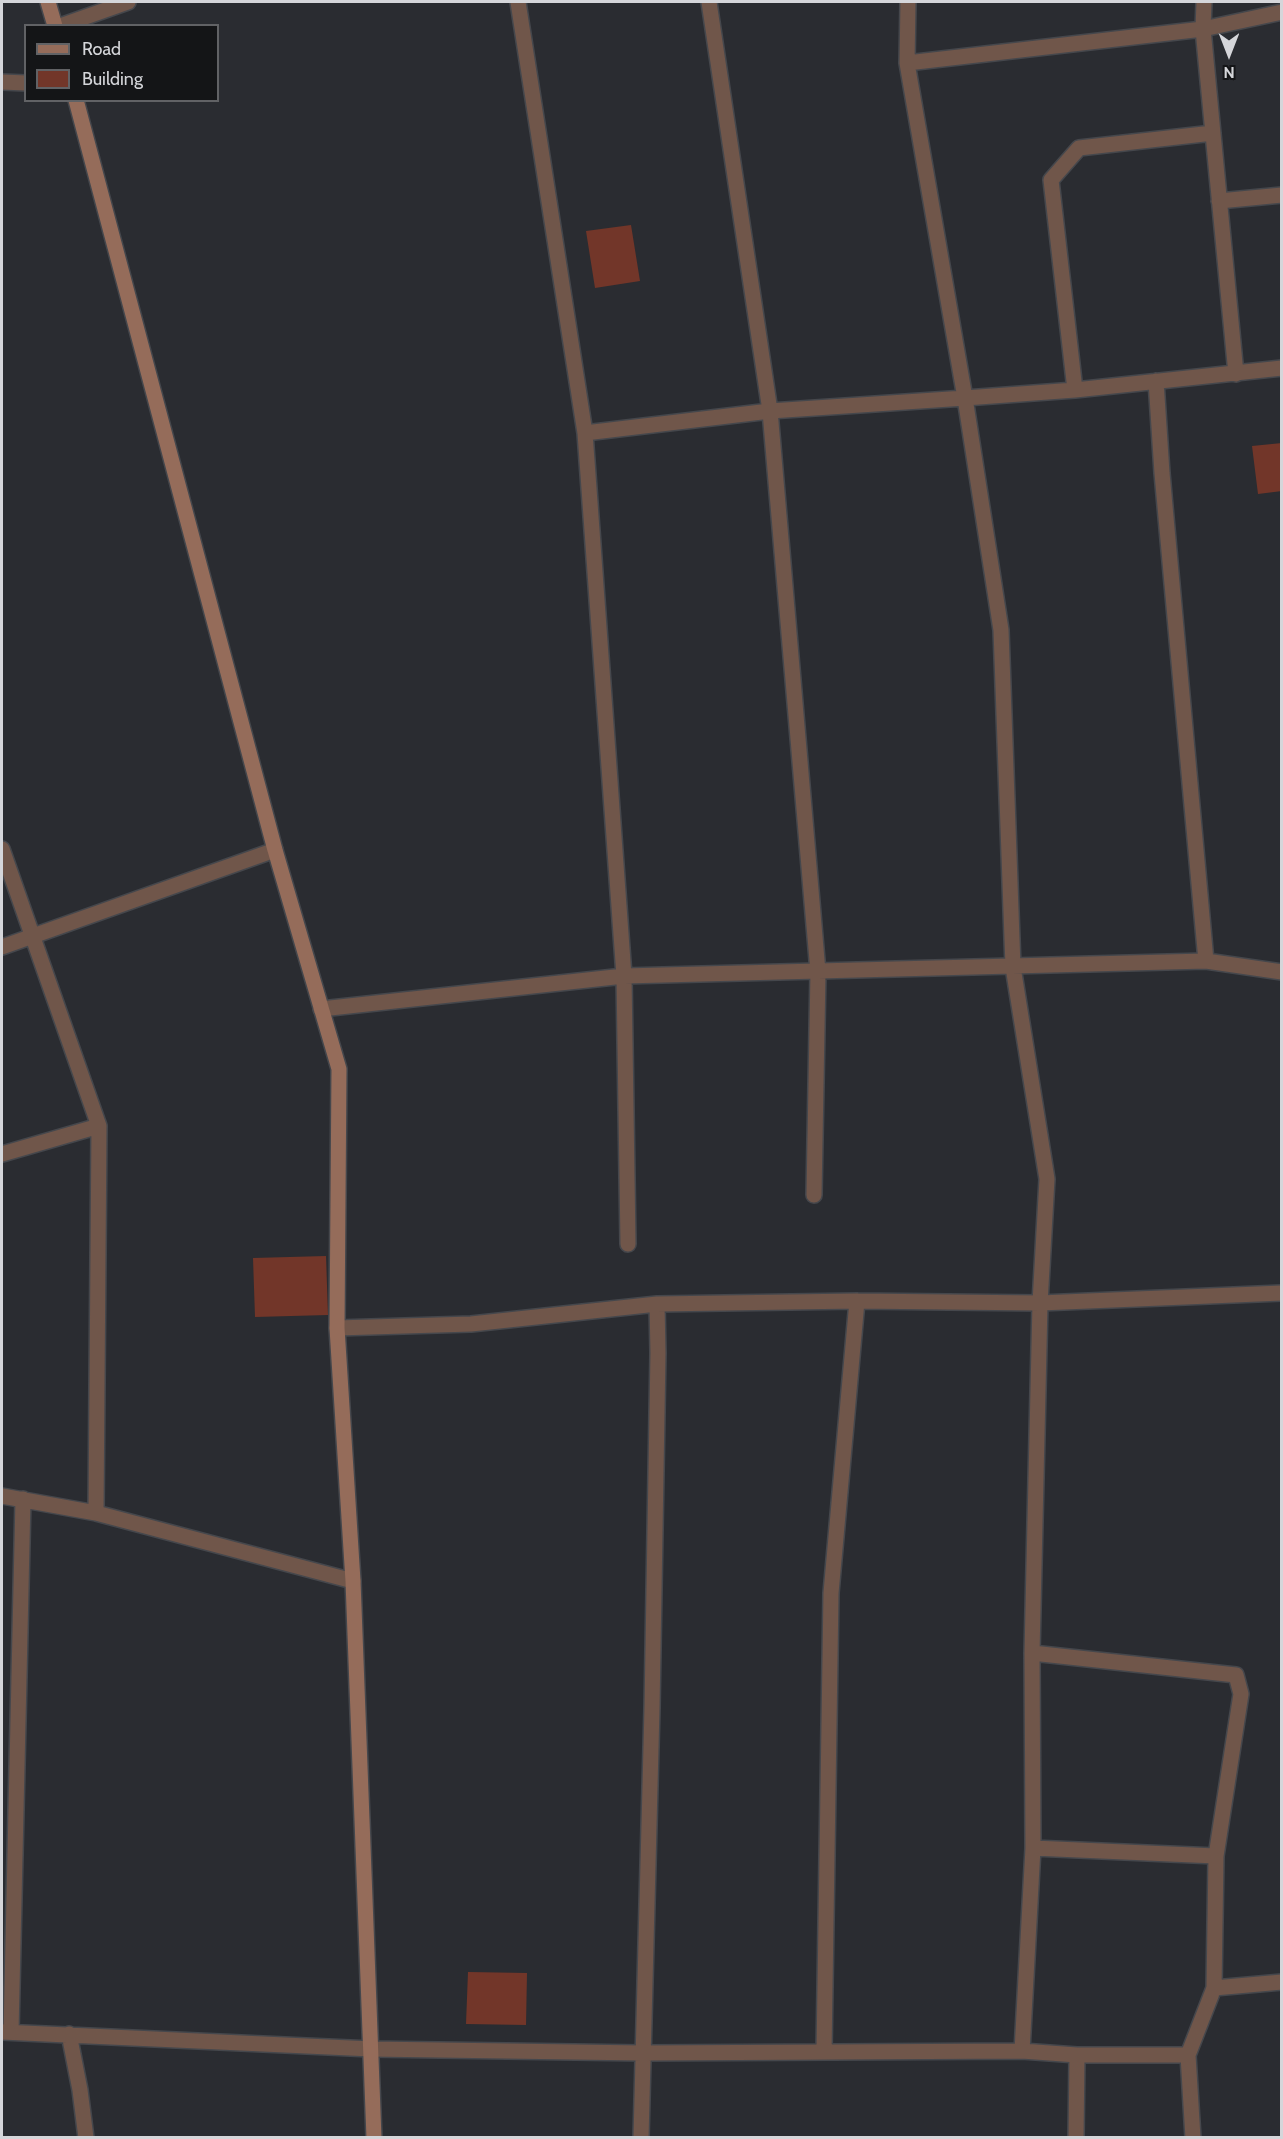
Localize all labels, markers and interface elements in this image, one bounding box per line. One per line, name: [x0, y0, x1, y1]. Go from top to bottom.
legend: [24, 24, 219, 102]
north arrow: [1199, 24, 1259, 84]
text: Road: [82, 38, 121, 60]
text: N: [1223, 63, 1235, 82]
text: Building: [82, 68, 143, 90]

